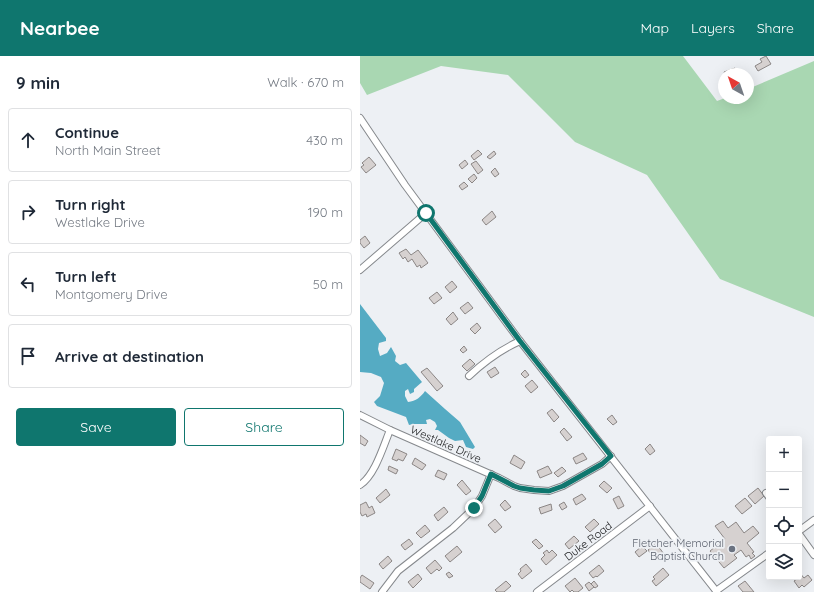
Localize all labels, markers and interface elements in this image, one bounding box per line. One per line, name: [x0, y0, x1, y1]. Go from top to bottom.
text: Nearbee: [20, 16, 100, 40]
text: Map: [640, 19, 669, 37]
text: Layers: [691, 19, 735, 37]
text: Share: [757, 19, 794, 37]
north arrow: [718, 68, 754, 104]
text: 9 min: [16, 72, 60, 93]
text: Walk · 670 m: [267, 74, 344, 90]
text: Continue: [55, 123, 119, 142]
icon: ahead: [17, 129, 39, 151]
text: 430 m: [306, 132, 343, 148]
text: North Main Street: [55, 142, 161, 158]
text: Turn right: [55, 195, 126, 214]
icon: right: [17, 201, 39, 223]
text: 190 m: [308, 204, 343, 220]
route start: [417, 204, 435, 222]
text: Westlake Drive: [55, 214, 145, 230]
text: Turn left: [55, 267, 117, 286]
icon: left: [17, 273, 39, 295]
text: 50 m: [313, 276, 343, 292]
text: Montgomery Drive: [55, 286, 168, 302]
icon: arrive: [17, 345, 39, 367]
text: Arrive at destination: [55, 347, 204, 366]
button: Save: [16, 408, 176, 446]
button: Share: [184, 408, 344, 446]
street label: Westlake Drive: [408, 422, 484, 466]
map controls: [766, 436, 802, 580]
button: +: [766, 436, 802, 472]
button: −: [766, 472, 802, 508]
route end: [465, 499, 483, 517]
button: locate: [766, 508, 802, 544]
street label: Duke Road: [561, 518, 615, 564]
place label: Fletcher Memorial Baptist Church: [632, 536, 724, 563]
marker: Fletcher Memorial Baptist Church: [727, 544, 737, 554]
button: layers: [766, 544, 802, 580]

